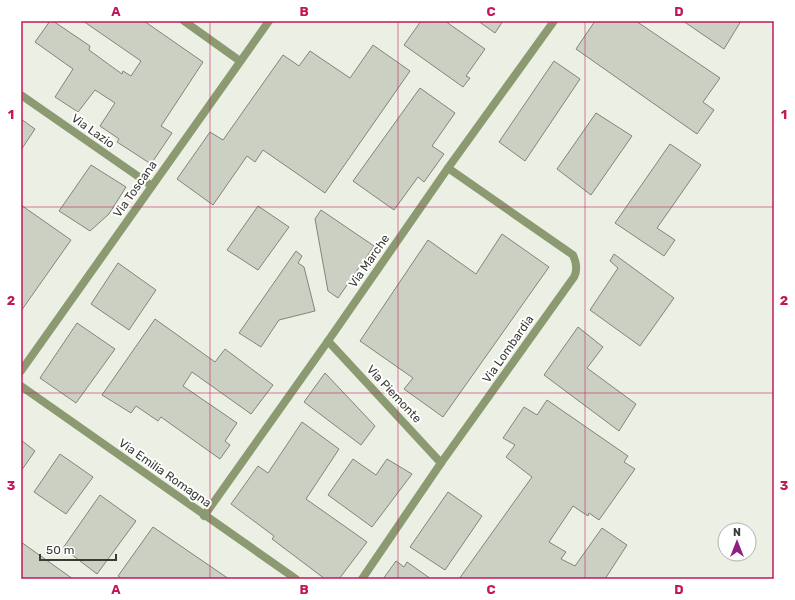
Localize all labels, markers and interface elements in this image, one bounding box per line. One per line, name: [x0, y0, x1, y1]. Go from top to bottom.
text: A: [111, 4, 121, 19]
text: B: [299, 4, 309, 19]
text: C: [486, 4, 496, 19]
text: D: [674, 4, 684, 19]
text: 1: [8, 107, 14, 122]
text: 1: [781, 107, 787, 122]
street label: Via Lazio: [69, 111, 117, 151]
street label: Via Toscana: [110, 158, 160, 220]
street label: Via Marche: [346, 232, 393, 290]
text: 2: [7, 293, 15, 308]
text: 2: [780, 293, 788, 308]
street label: Via Lombardia: [480, 312, 536, 386]
street label: Via Piemonte: [364, 362, 424, 426]
street label: Via Emilia Romagna: [116, 436, 214, 510]
text: 3: [7, 478, 16, 493]
text: 3: [780, 478, 789, 493]
north arrow: [717, 522, 757, 562]
text: N: [733, 526, 741, 539]
scale bar: [40, 536, 116, 562]
text: 50 m: [46, 543, 74, 557]
text: A: [111, 582, 121, 597]
text: B: [299, 582, 309, 597]
text: C: [486, 582, 496, 597]
text: D: [674, 582, 684, 597]

